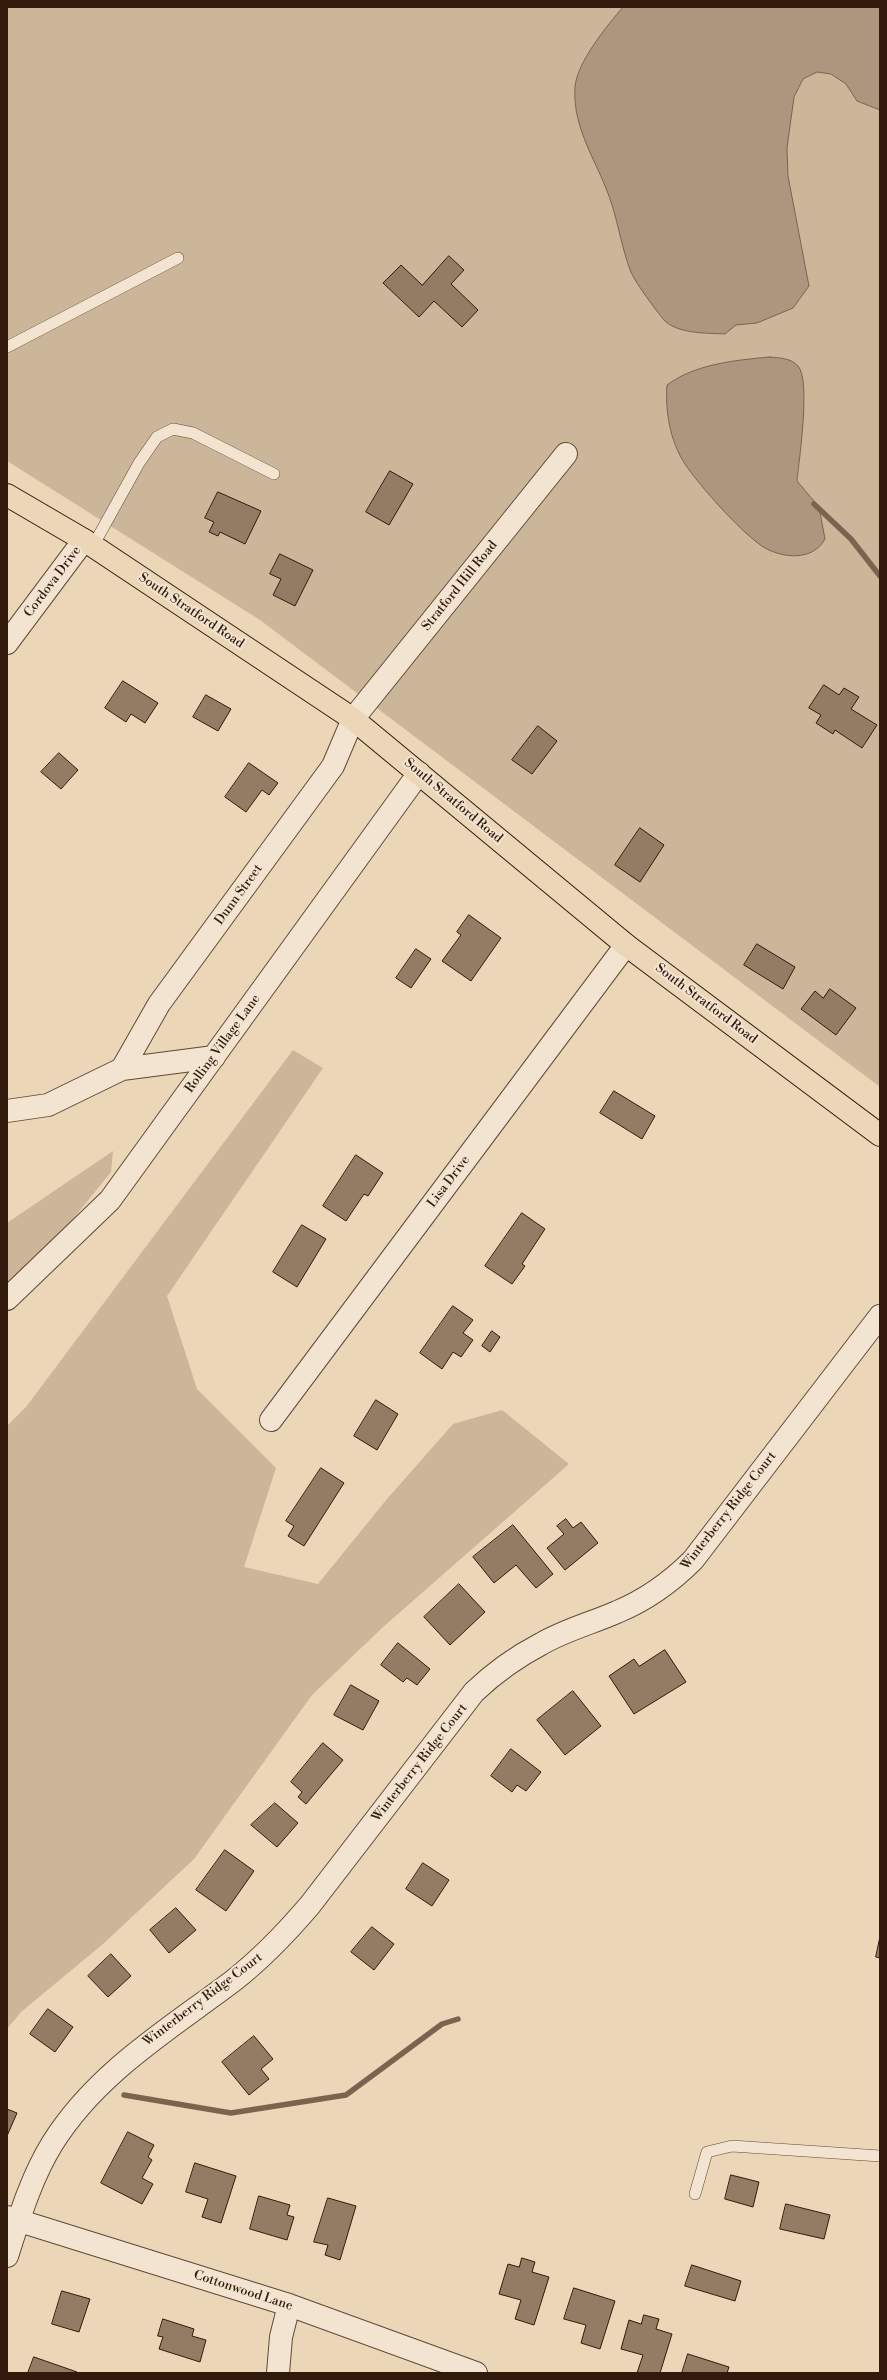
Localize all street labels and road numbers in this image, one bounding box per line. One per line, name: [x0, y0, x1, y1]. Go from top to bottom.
street label: Stratford Hill Road: [419, 538, 501, 634]
street label: Cordova Drive: [21, 543, 85, 621]
street label: South Stratford Road: [135, 570, 247, 652]
street label: South Stratford Road: [401, 755, 505, 847]
street label: Dunn Street: [212, 862, 266, 928]
street label: South Stratford Road: [652, 961, 760, 1047]
street label: Rolling Village Lane: [182, 992, 264, 1096]
street label: Lisa Drive: [424, 1153, 474, 1211]
street label: Winterberry Ridge Court: [678, 1449, 780, 1573]
street label: Winterberry Ridge Court: [369, 1701, 471, 1825]
street label: Winterberry Ridge Court: [140, 1950, 266, 2050]
street label: Cottonwood Lane: [192, 2268, 294, 2314]

